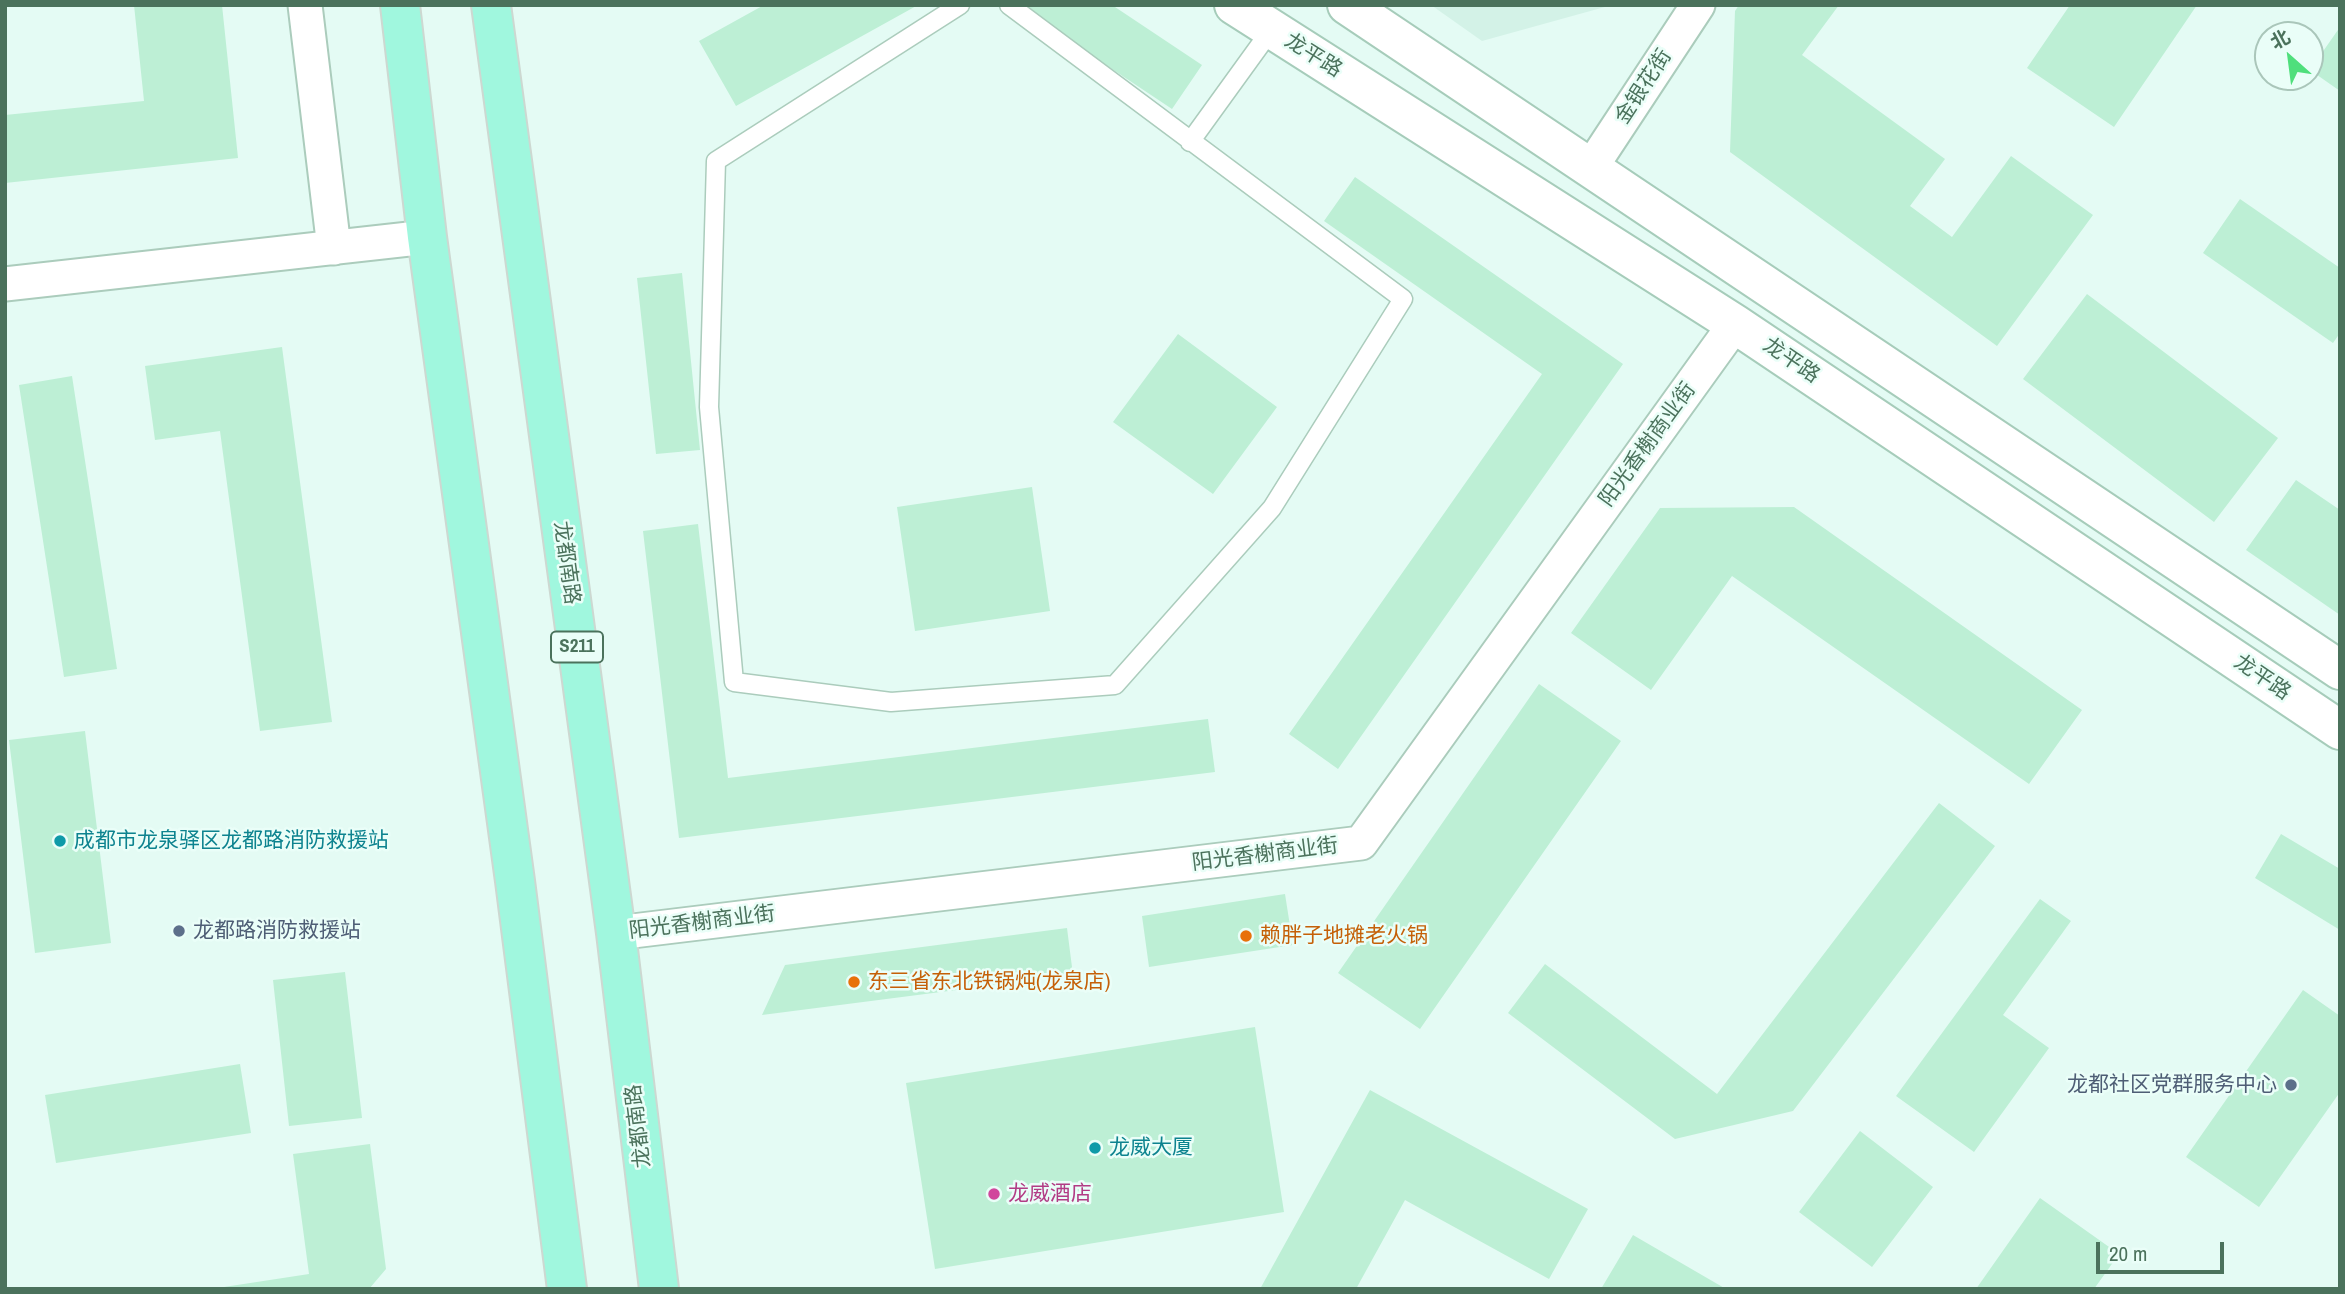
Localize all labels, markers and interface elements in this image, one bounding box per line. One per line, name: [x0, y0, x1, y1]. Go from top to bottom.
north arrow: [2254, 21, 2324, 91]
text: 北: [2266, 23, 2295, 55]
street label: 龙平路: [1280, 29, 1346, 83]
street label: 金银花街: [1611, 45, 1677, 129]
street label: 龙平路: [1758, 333, 1824, 389]
street label: 阳光香榭商业街: [1595, 378, 1701, 512]
street label: 龙都南路: [548, 520, 584, 606]
road number: S211: [551, 632, 603, 662]
street label: 龙平路: [2229, 650, 2295, 706]
place label: 成都市龙泉驿区龙都路消防救援站: [74, 828, 389, 854]
marker: 成都市龙泉驿区龙都路消防救援站: [52, 833, 68, 849]
street label: 阳光香榭商业街: [1191, 834, 1339, 876]
street label: 阳光香榭商业街: [628, 902, 776, 944]
place label: 龙都路消防救援站: [193, 918, 361, 944]
marker: 龙都路消防救援站: [171, 923, 187, 939]
place label: 赖胖子地摊老火锅: [1260, 923, 1428, 949]
marker: 赖胖子地摊老火锅: [1238, 928, 1254, 944]
place label: 东三省东北铁锅炖(龙泉店): [868, 969, 1110, 995]
marker: 东三省东北铁锅炖(龙泉店): [846, 974, 862, 990]
place label: 龙都社区党群服务中心: [2067, 1072, 2277, 1098]
marker: 龙都社区党群服务中心: [2283, 1077, 2299, 1093]
street label: 龙都南路: [621, 1083, 657, 1169]
place label: 龙威大厦: [1109, 1135, 1193, 1161]
marker: 龙威大厦: [1087, 1140, 1103, 1156]
place label: 龙威酒店: [1008, 1181, 1092, 1207]
marker: 龙威酒店: [986, 1186, 1002, 1202]
scale bar: [2100, 1228, 2228, 1272]
text: 20 m: [2109, 1239, 2147, 1268]

